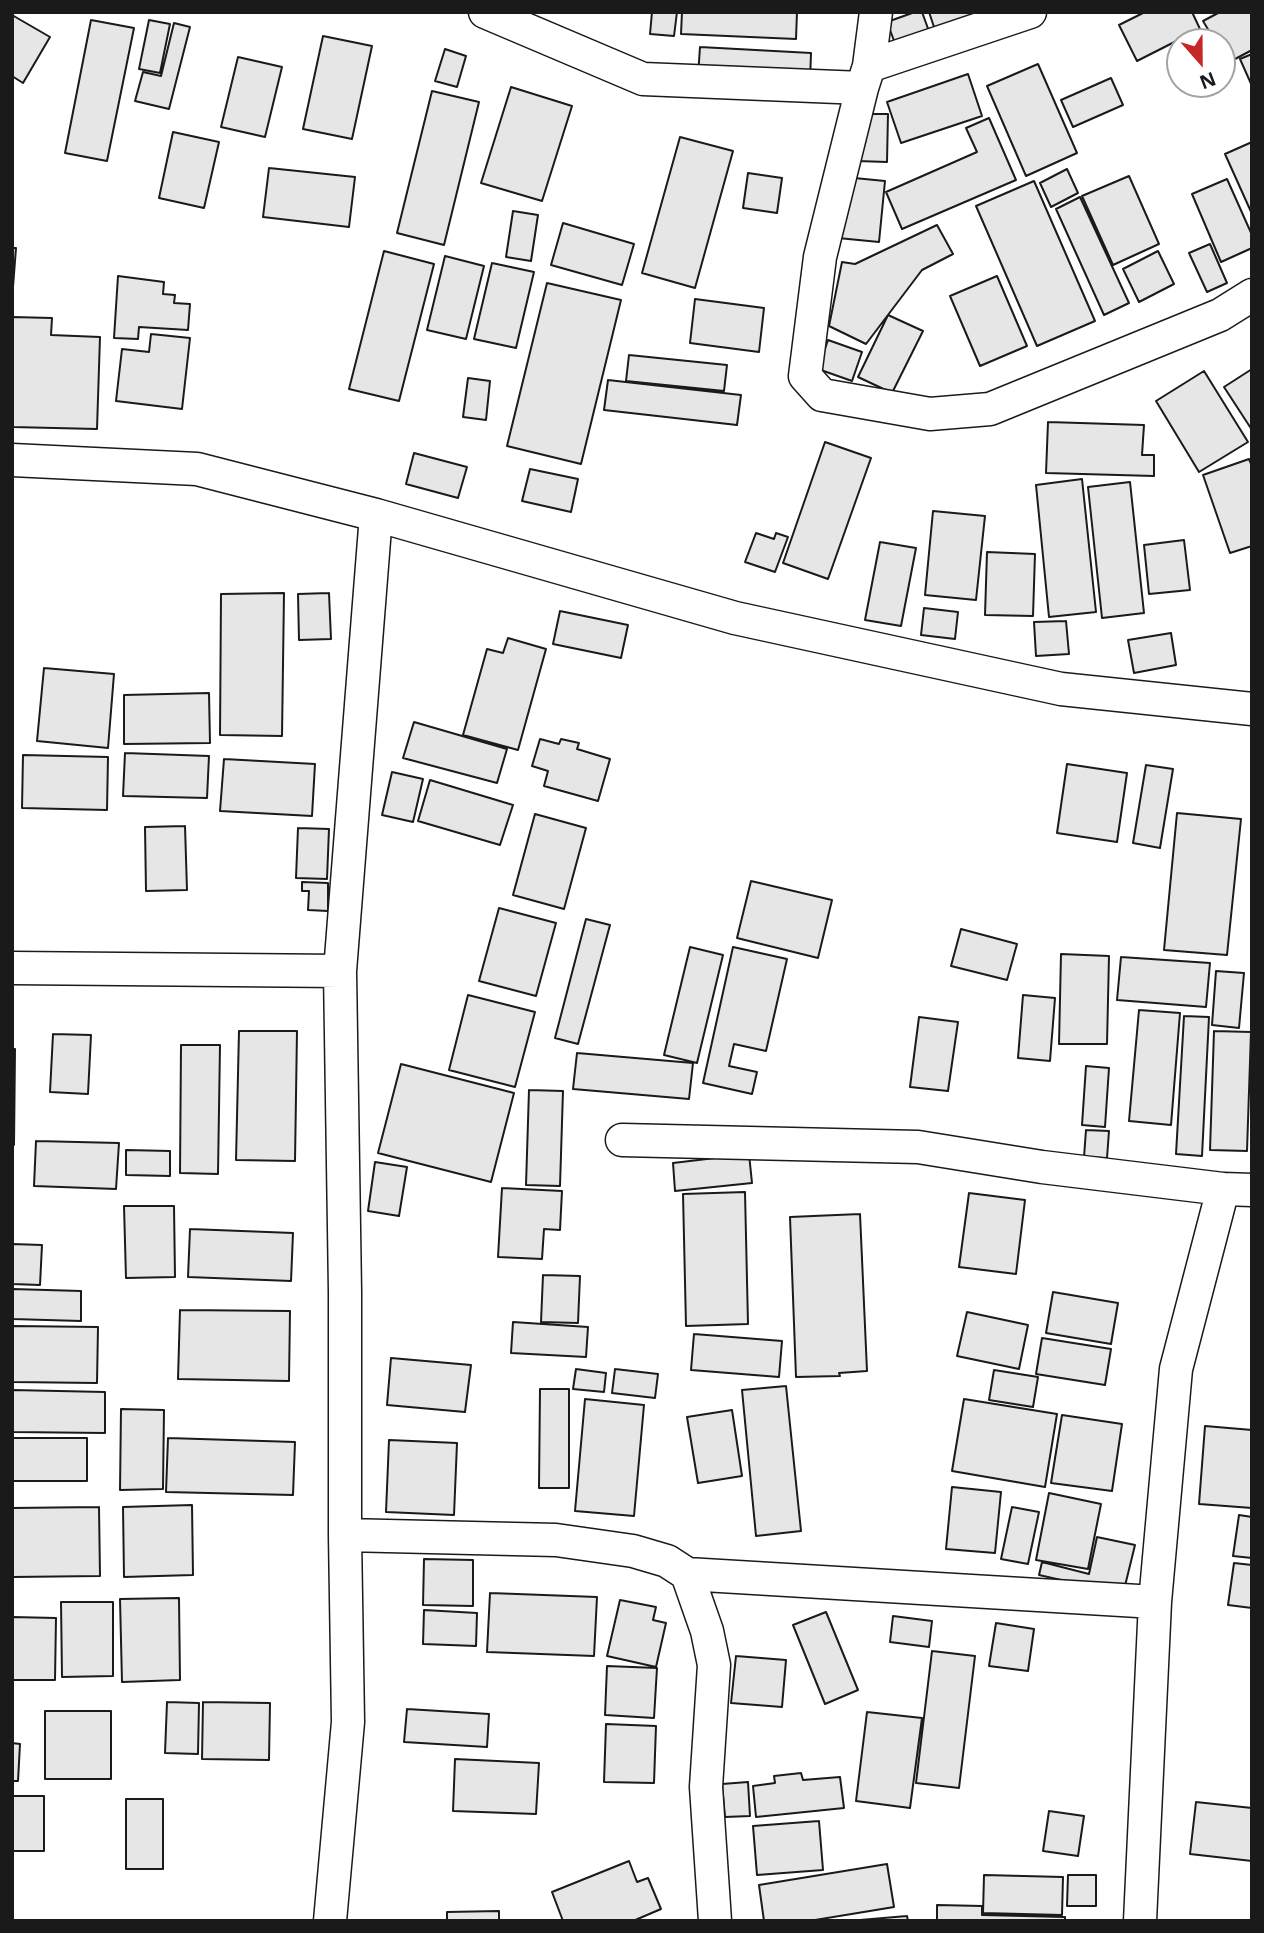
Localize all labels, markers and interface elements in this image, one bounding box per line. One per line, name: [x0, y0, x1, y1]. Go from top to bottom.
north arrow: [1166, 28, 1236, 98]
text: N: [1196, 66, 1220, 96]

